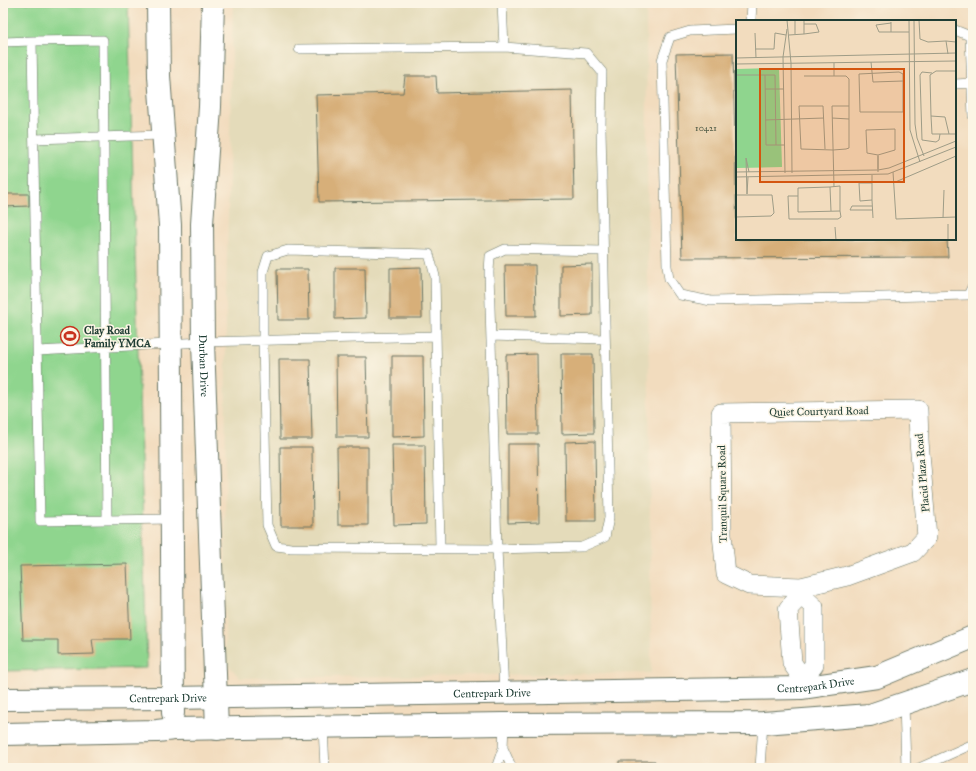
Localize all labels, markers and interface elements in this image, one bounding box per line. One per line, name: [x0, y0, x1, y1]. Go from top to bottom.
inset map: [736, 20, 956, 240]
house number: 10421: [695, 122, 717, 133]
place label: Clay Road Family YMCA: [84, 324, 152, 351]
sports icon: Clay Road Family YMCA: [59, 325, 81, 347]
street label: Durban Drive: [196, 334, 211, 398]
street label: Quiet Courtyard Road: [769, 404, 869, 419]
street label: Placid Plaza Road: [913, 433, 932, 513]
street label: Tranquil Square Road: [715, 444, 731, 543]
street label: Centrepark Drive: [777, 674, 856, 695]
street label: Centrepark Drive: [453, 686, 531, 701]
street label: Centrepark Drive: [129, 691, 207, 705]

